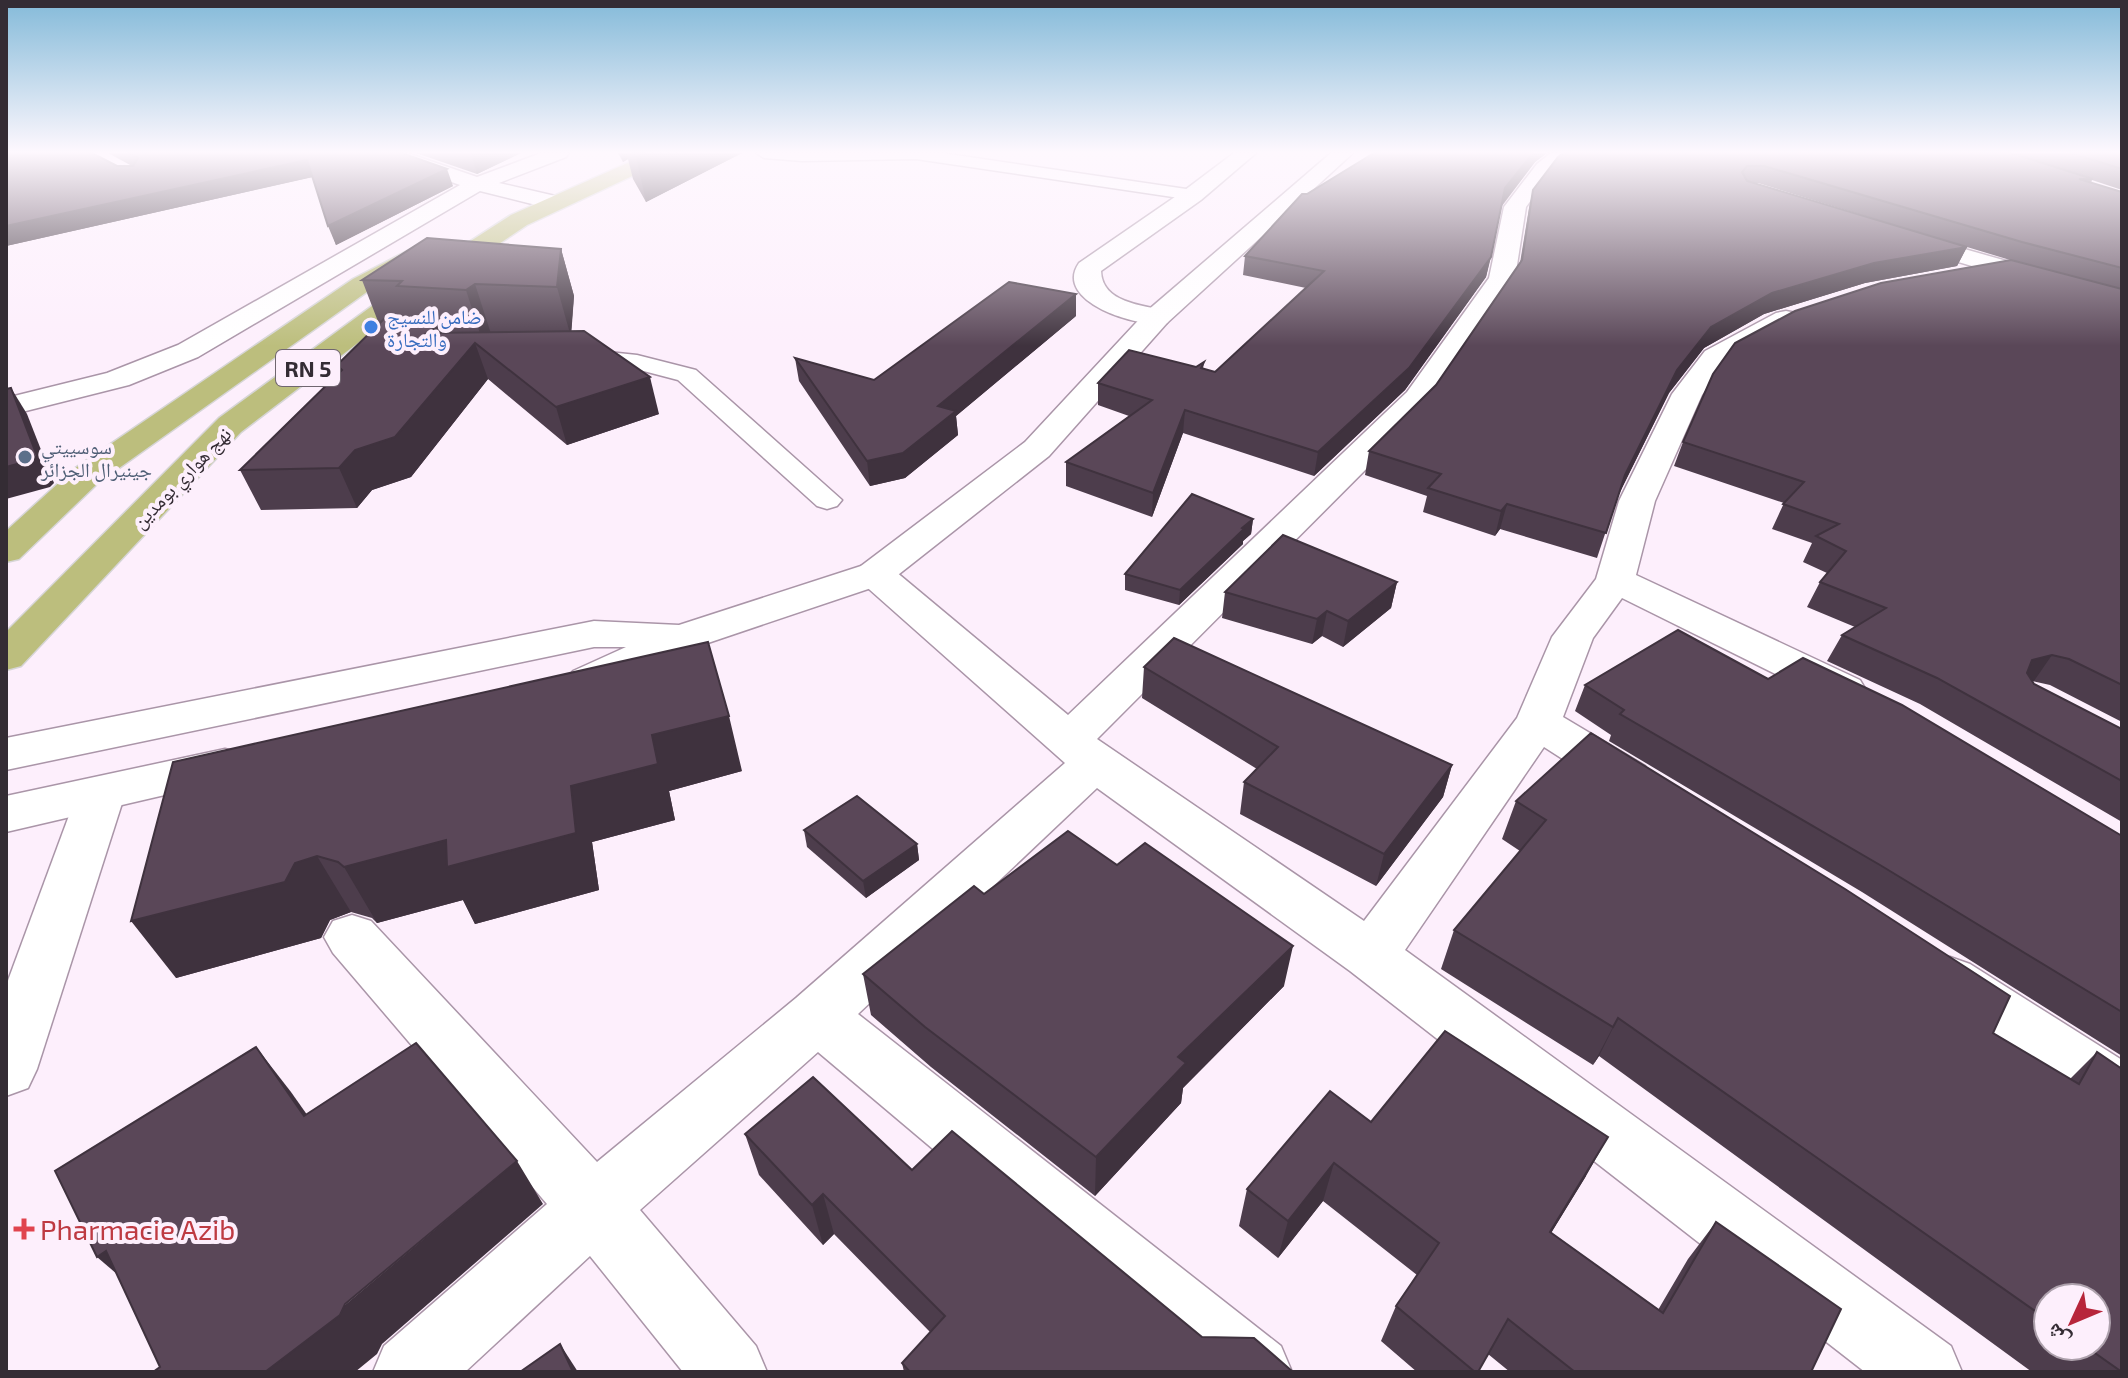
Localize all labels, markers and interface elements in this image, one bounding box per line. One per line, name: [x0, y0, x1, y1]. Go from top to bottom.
place label: ضامن للنسيج والتجارة: [387, 304, 482, 351]
marker: ضامن للنسيج والتجارة: [362, 318, 380, 336]
road number: RN 5: [276, 350, 340, 386]
street label: نهج هواري بومدين: [127, 421, 239, 536]
place label: سوسييتي جينيرال الجزائر: [40, 434, 152, 482]
marker: سوسييتي جينيرال الجزائر: [16, 448, 34, 466]
place label: Pharmacie Azib: [40, 1212, 235, 1246]
marker: Pharmacie Azib: [15, 1220, 33, 1238]
north arrow: [2032, 1282, 2112, 1362]
text: ش: [2039, 1318, 2076, 1354]

